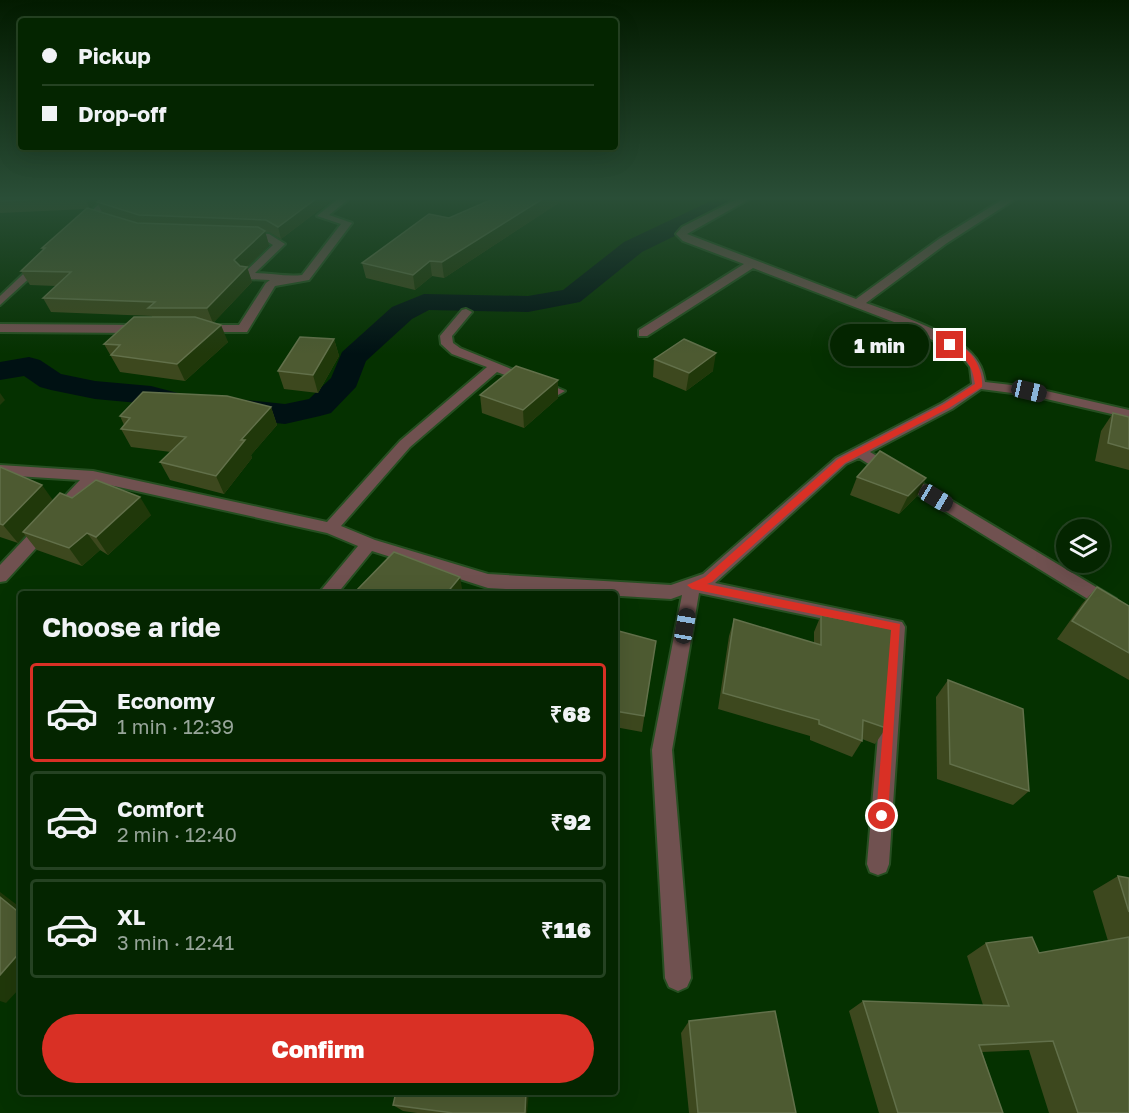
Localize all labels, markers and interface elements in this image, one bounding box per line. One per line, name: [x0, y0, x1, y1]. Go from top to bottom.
text: Pickup: [78, 42, 151, 69]
text: Drop-off: [78, 100, 167, 127]
callout: 1 min: [830, 324, 929, 366]
route end: [936, 331, 963, 358]
text: 1 min: [854, 333, 905, 357]
car: [1009, 378, 1049, 404]
car: [916, 481, 956, 515]
map controls: [1056, 519, 1110, 573]
button: layers: [1056, 519, 1110, 573]
car: [673, 607, 697, 645]
text: Choose a ride: [42, 611, 221, 643]
icon: car: [45, 686, 99, 740]
text: Economy: [117, 687, 215, 714]
text: ₹68: [550, 700, 591, 727]
text: 1 min · 12:39: [117, 714, 234, 738]
icon: car: [45, 794, 99, 848]
text: Comfort: [117, 795, 204, 822]
route start: [868, 802, 895, 829]
text: ₹92: [550, 808, 591, 835]
text: 2 min · 12:40: [117, 822, 237, 846]
icon: car: [45, 902, 99, 956]
text: XL: [117, 903, 145, 930]
text: ₹116: [541, 916, 591, 943]
text: 3 min · 12:41: [117, 930, 234, 954]
button: Confirm: [42, 1014, 594, 1083]

